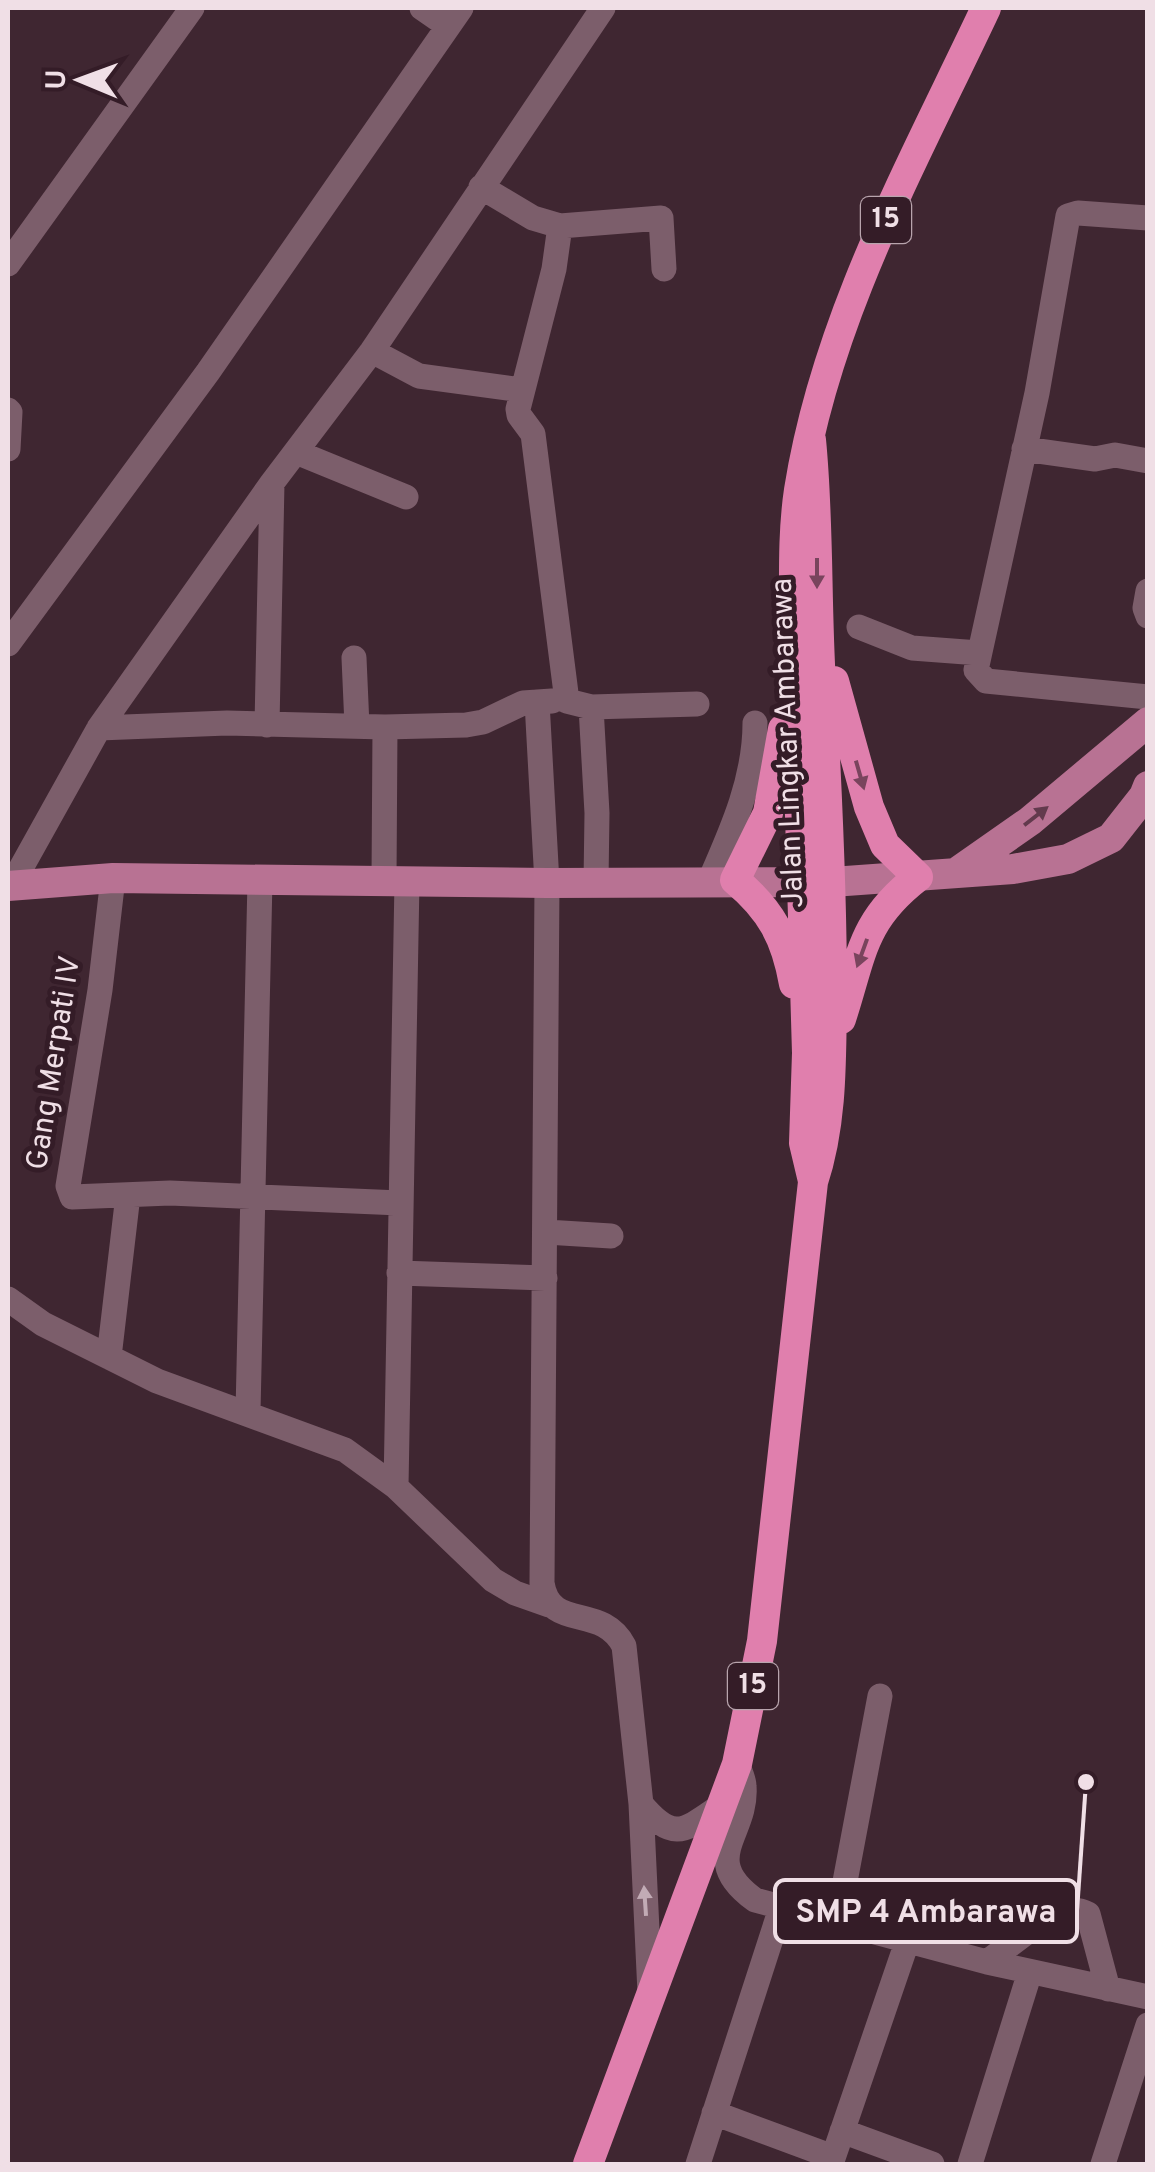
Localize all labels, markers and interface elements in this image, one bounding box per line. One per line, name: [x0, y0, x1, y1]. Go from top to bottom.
north arrow: [30, 30, 130, 130]
text: U: [40, 69, 76, 90]
road number: 15: [861, 197, 911, 243]
one-way arrow: [809, 557, 825, 589]
street label: Jalan Lingkar Ambarawa: [765, 577, 813, 909]
one-way arrow: [853, 760, 868, 791]
one-way arrow: [1024, 806, 1049, 827]
one-way arrow: [854, 939, 869, 969]
street label: Gang Merpati IV: [20, 953, 90, 1173]
road number: 15: [728, 1663, 778, 1709]
callout: SMP 4 Ambarawa: [775, 1880, 1077, 1942]
one-way arrow: [637, 1884, 653, 1916]
text: SMP 4 Ambarawa: [796, 1894, 1056, 1934]

